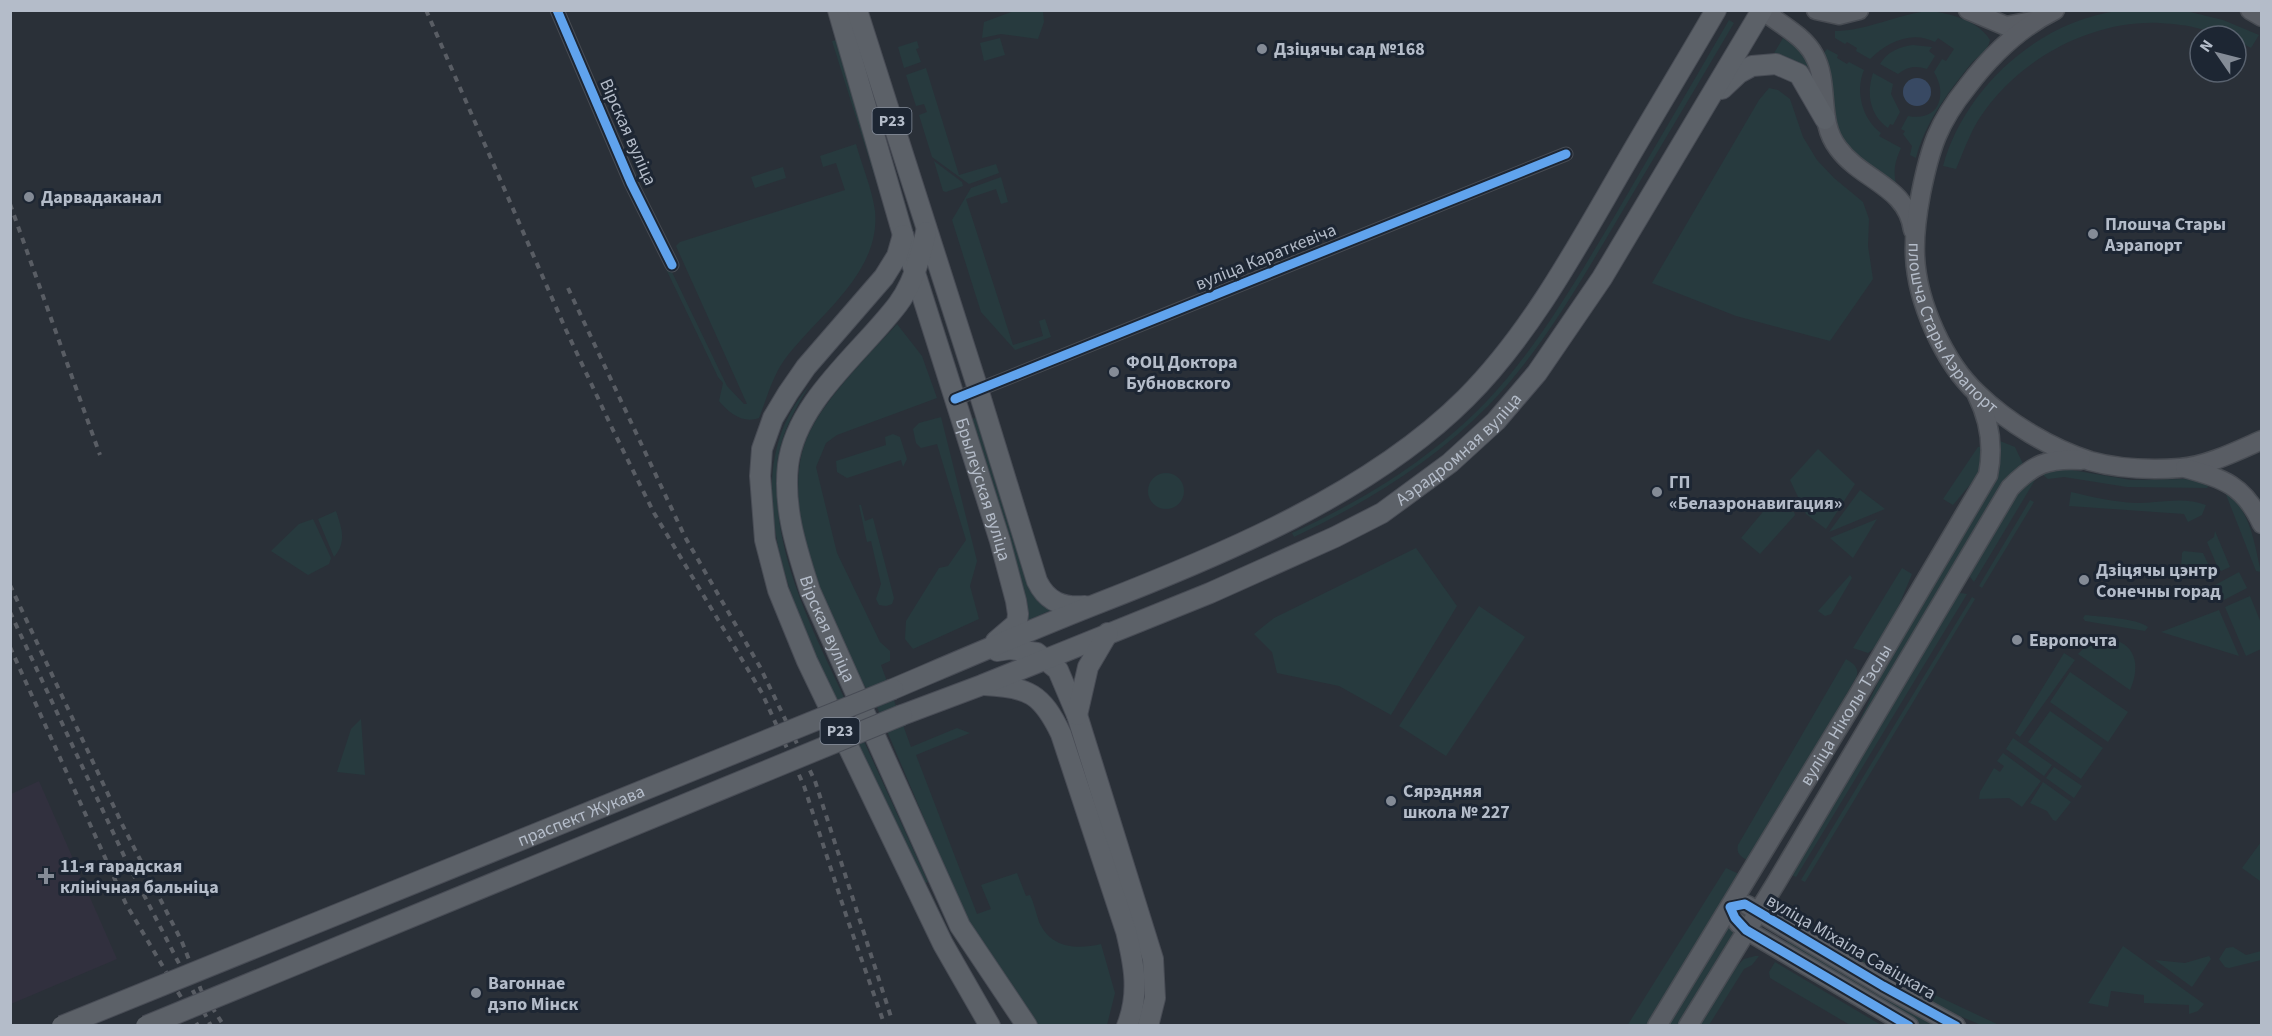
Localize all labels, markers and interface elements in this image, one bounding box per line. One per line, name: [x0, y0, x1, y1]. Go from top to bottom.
north arrow: [2188, 24, 2248, 84]
text: N: [2194, 35, 2219, 57]
place label: Дзіцячы сад №168: [1274, 37, 1425, 62]
marker: Дзіцячы сад №168: [1255, 42, 1269, 56]
street label: Вірская вуліца: [593, 75, 663, 189]
road number: Р23: [872, 108, 912, 134]
place label: Дарвадаканал: [41, 185, 162, 210]
marker: Дарвадаканал: [22, 190, 36, 204]
place label: Плошча Стары Аэрапорт: [2104, 212, 2226, 258]
street label: вуліца Караткевіча: [1192, 217, 1340, 297]
marker: Плошча Стары Аэрапорт: [2086, 227, 2100, 241]
street label: плошча Стары Аэрапорт: [1902, 242, 2004, 419]
place label: ФОЦ Доктора Бубновского: [1126, 350, 1238, 396]
marker: ФОЦ Доктора Бубновского: [1107, 365, 1121, 379]
street label: Аэрадромная вуліца: [1390, 387, 1527, 512]
street label: Брылеўская вуліца: [949, 415, 1017, 564]
place label: ГП «Белаэронавигация»: [1669, 470, 1843, 516]
marker: ГП «Белаэронавигация»: [1650, 485, 1664, 499]
place label: Дзіцячы цэнтр Сонечны горад: [2096, 558, 2221, 604]
street label: Вірская вуліца: [793, 572, 862, 686]
marker: Дзіцячы цэнтр Сонечны горад: [2077, 573, 2091, 587]
place label: Европочта: [2029, 628, 2117, 653]
marker: Европочта: [2010, 633, 2024, 647]
street label: вуліца Ніколы Тэслы: [1794, 639, 1898, 790]
road number: Р23: [820, 718, 860, 744]
street label: праспект Жукава: [513, 778, 648, 853]
place label: Сярэдняя школа № 227: [1403, 779, 1510, 825]
marker: Сярэдняя школа № 227: [1384, 794, 1398, 808]
place label: 11-я гарадская клінічная бальніца: [60, 854, 219, 900]
marker: 11-я гарадская клінічная бальніца: [37, 867, 55, 885]
street label: вуліца Міхаіла Савіцкага: [1762, 888, 1940, 1006]
place label: Вагоннае дэпо Мінск: [488, 971, 578, 1017]
marker: Вагоннае дэпо Мінск: [469, 986, 483, 1000]

